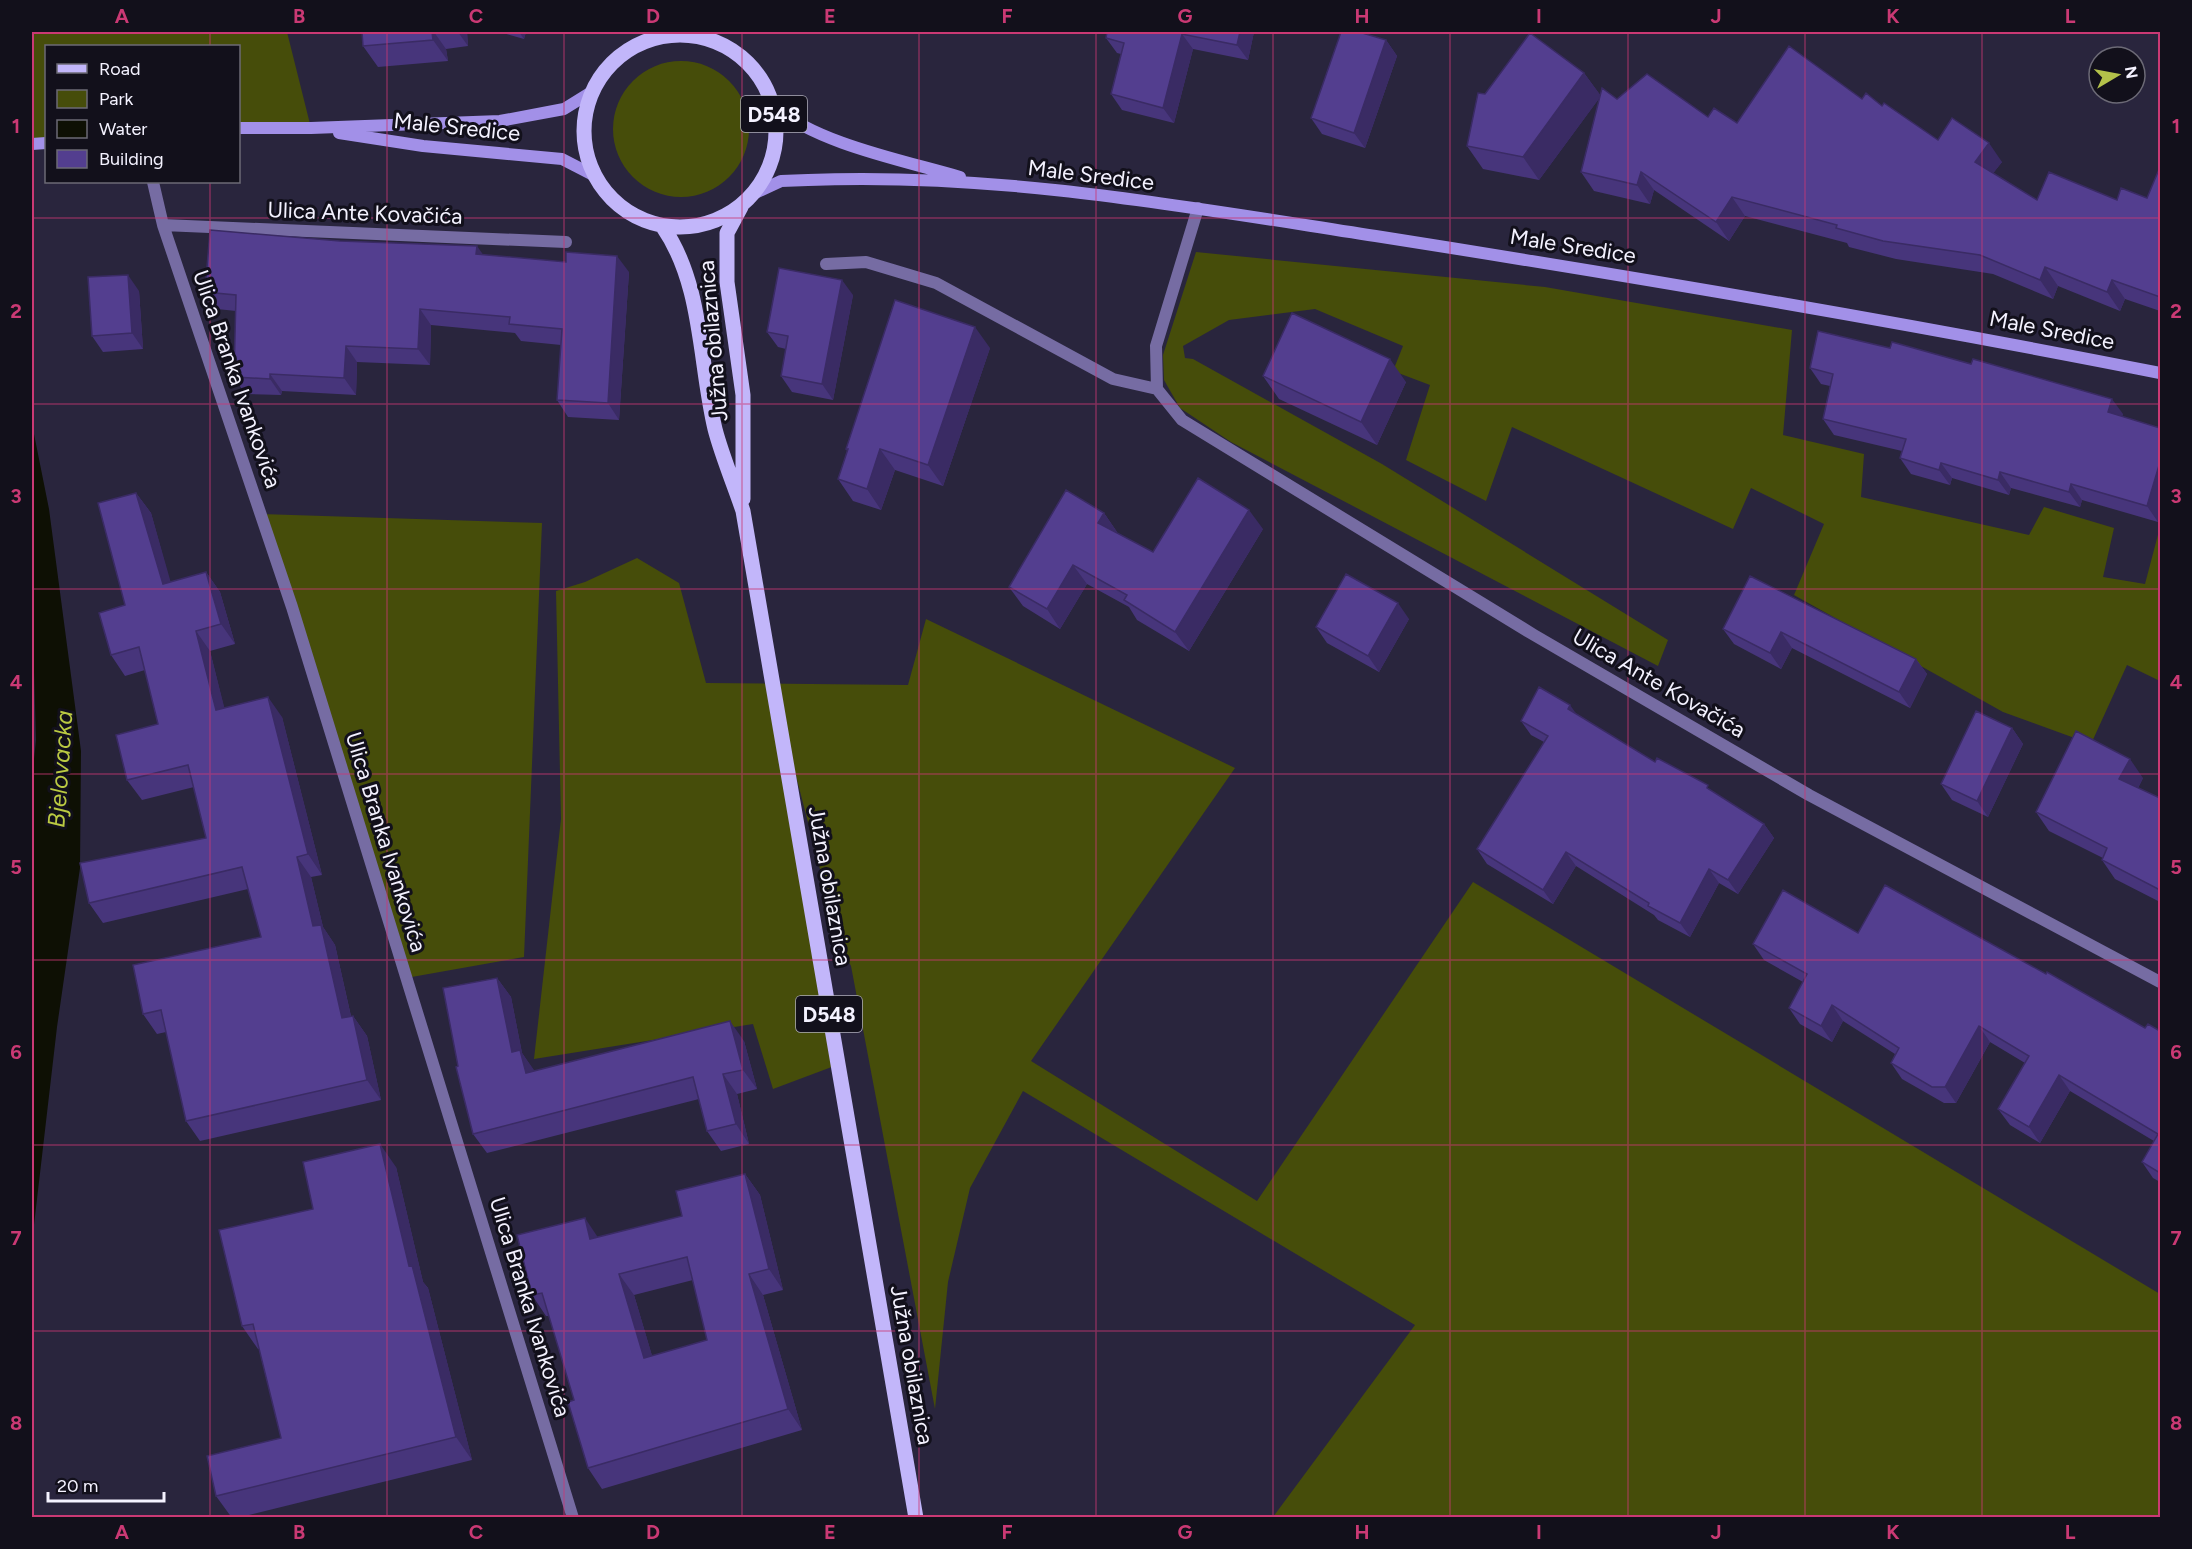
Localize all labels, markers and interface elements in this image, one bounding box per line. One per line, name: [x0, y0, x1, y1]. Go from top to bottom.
text: A: [115, 4, 130, 28]
text: B: [293, 4, 305, 28]
text: C: [469, 4, 483, 28]
text: D: [646, 4, 660, 28]
text: E: [824, 4, 836, 28]
text: F: [1001, 4, 1013, 28]
text: G: [1178, 4, 1193, 28]
text: H: [1355, 4, 1370, 28]
text: I: [1536, 4, 1542, 28]
text: J: [1710, 4, 1722, 28]
text: K: [1886, 4, 1900, 28]
text: L: [2065, 4, 2076, 28]
legend: [45, 45, 240, 183]
north arrow: [2087, 45, 2147, 105]
text: Road: [99, 58, 140, 80]
text: N: [2121, 65, 2142, 80]
text: Park: [99, 88, 134, 110]
road number: D548: [741, 96, 807, 132]
street label: Male Sredice: [392, 107, 522, 147]
text: 1: [12, 114, 20, 138]
text: 1: [2172, 114, 2180, 138]
text: Water: [99, 118, 147, 140]
text: Building: [99, 148, 164, 170]
street label: Male Sredice: [1026, 154, 1156, 196]
street label: Ulica Ante Kovačića: [267, 196, 463, 230]
street label: Male Sredice: [1508, 223, 1638, 269]
street label: Južna obilaznica: [693, 259, 733, 423]
street label: Ulica Branka Ivankovića: [187, 266, 287, 492]
text: 2: [10, 299, 22, 323]
text: 2: [2170, 299, 2182, 323]
street label: Male Sredice: [1987, 305, 2117, 355]
text: 3: [10, 484, 22, 508]
text: 3: [2170, 484, 2182, 508]
street label: Ulica Ante Kovačića: [1568, 623, 1750, 743]
text: 4: [10, 670, 23, 694]
text: 4: [2170, 670, 2183, 694]
water label: Bjelovacka: [41, 709, 79, 829]
street label: Ulica Branka Ivankovića: [340, 729, 432, 955]
street label: Južna obilaznica: [803, 804, 857, 968]
text: 5: [10, 855, 22, 879]
text: 5: [2170, 855, 2182, 879]
road number: D548: [796, 996, 862, 1032]
text: 6: [10, 1040, 22, 1064]
text: 6: [2170, 1040, 2182, 1064]
street label: Ulica Branka Ivankovića: [484, 1194, 576, 1420]
text: 7: [10, 1226, 22, 1250]
text: 7: [2170, 1226, 2182, 1250]
street label: Južna obilaznica: [885, 1283, 939, 1447]
text: 8: [10, 1411, 22, 1435]
text: 8: [2170, 1411, 2182, 1435]
scale bar: [48, 1465, 164, 1503]
text: 20 m: [57, 1475, 98, 1497]
text: A: [115, 1520, 130, 1544]
text: B: [293, 1520, 305, 1544]
text: C: [469, 1520, 483, 1544]
text: D: [646, 1520, 660, 1544]
text: E: [824, 1520, 836, 1544]
text: F: [1001, 1520, 1013, 1544]
text: G: [1178, 1520, 1193, 1544]
text: H: [1355, 1520, 1370, 1544]
text: I: [1536, 1520, 1542, 1544]
text: J: [1710, 1520, 1722, 1544]
text: K: [1886, 1520, 1900, 1544]
text: L: [2065, 1520, 2076, 1544]

